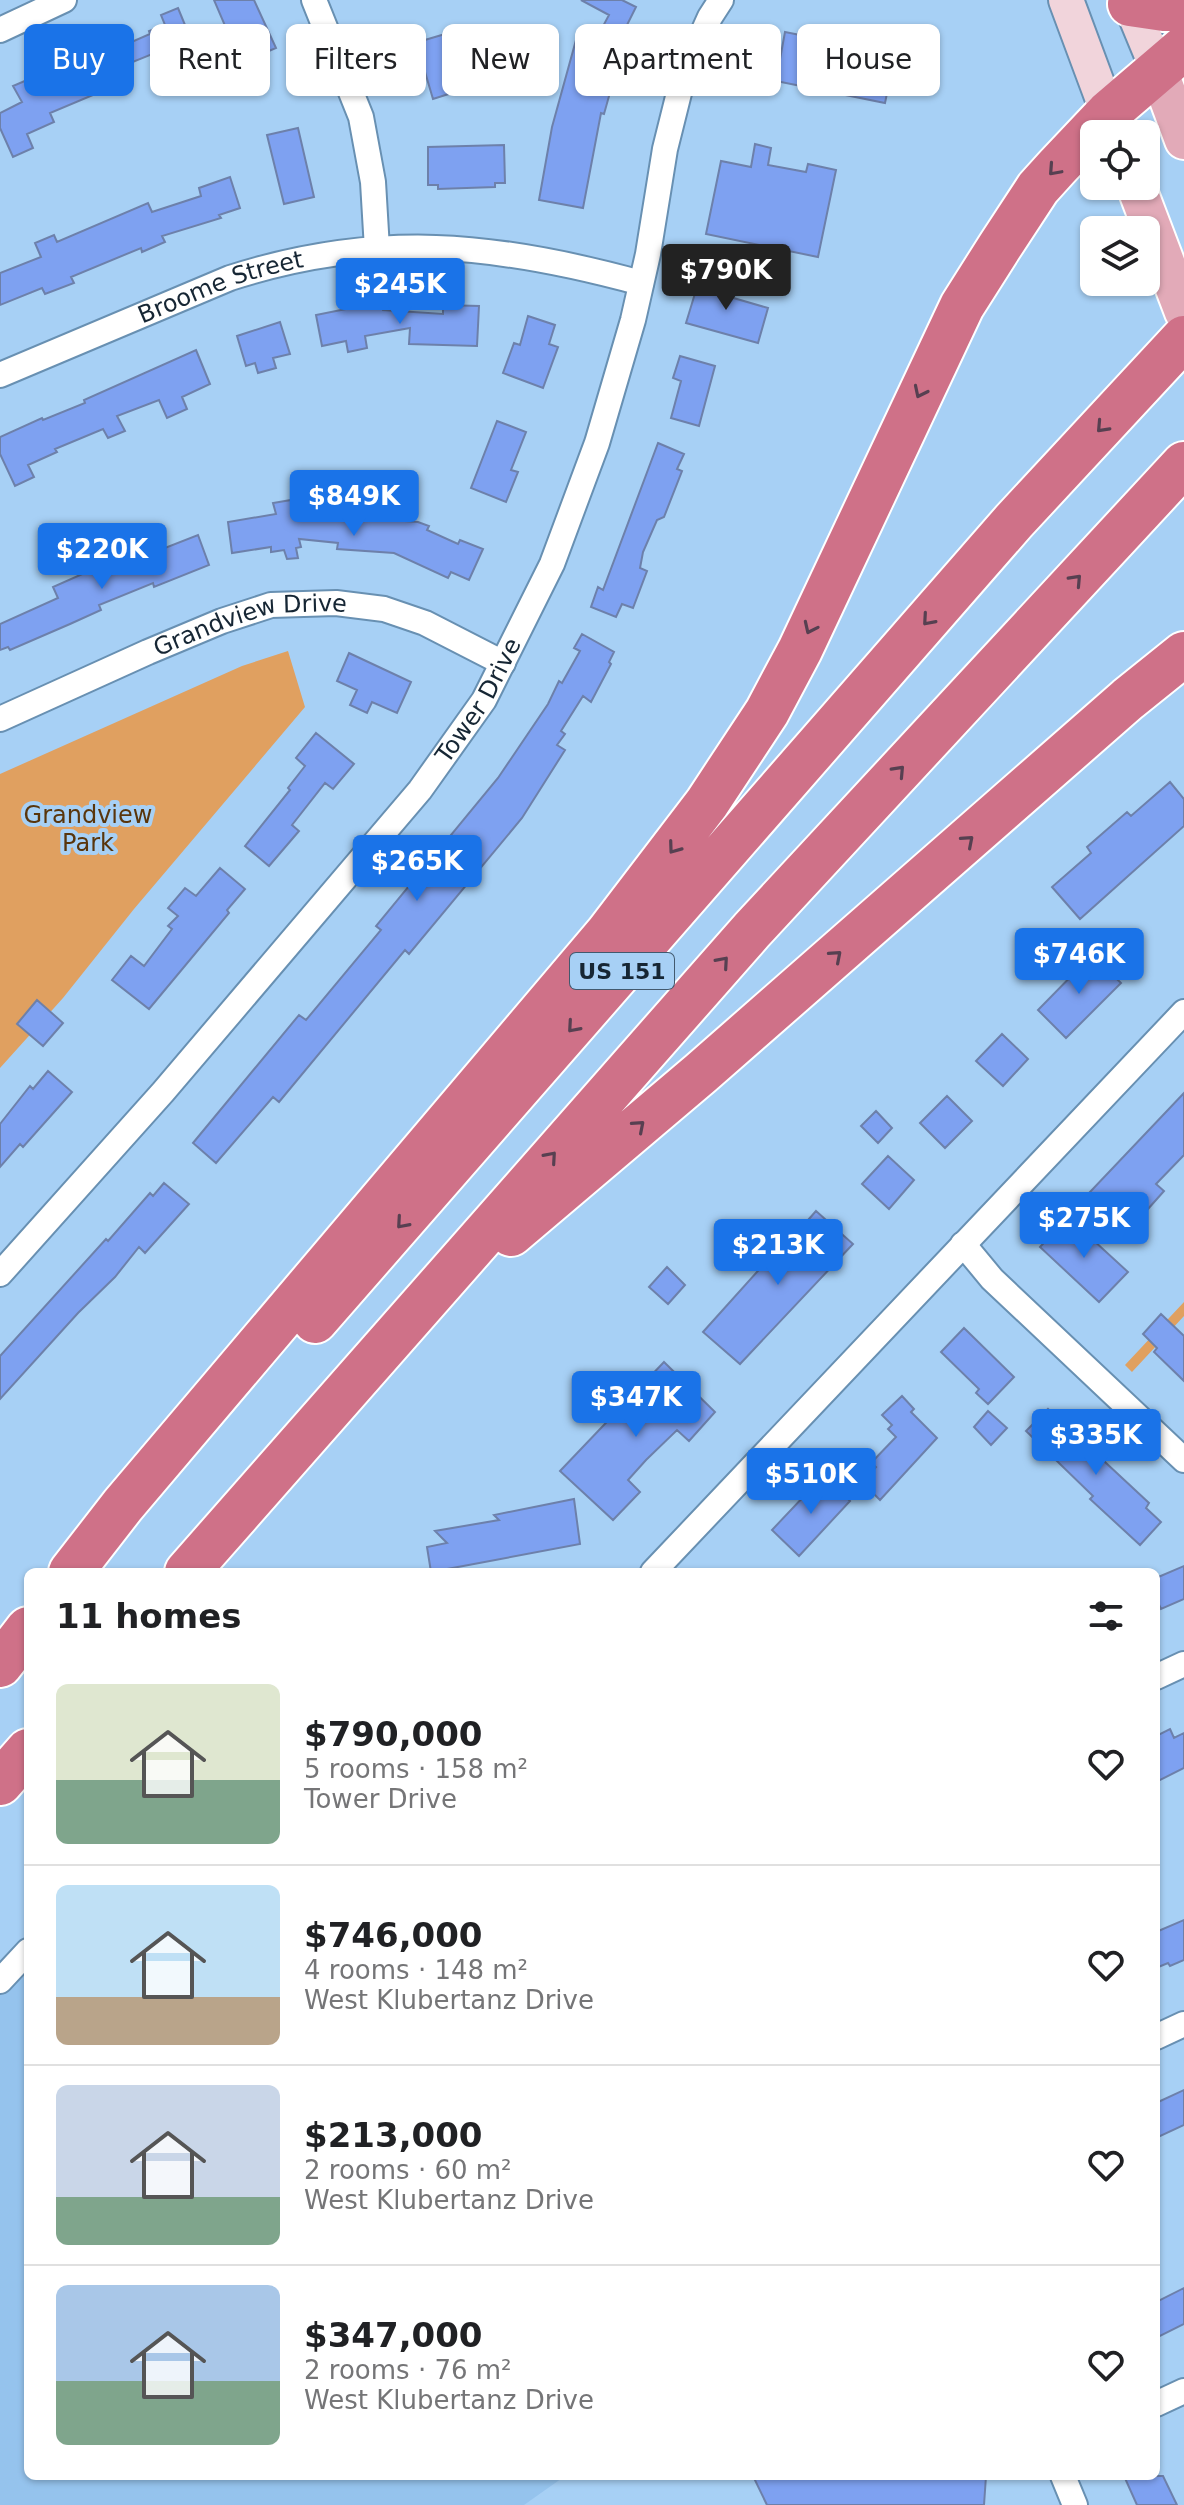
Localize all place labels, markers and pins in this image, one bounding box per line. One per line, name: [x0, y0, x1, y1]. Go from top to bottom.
pin: $790K: [670, 244, 782, 312]
pin: $245K: [344, 258, 456, 326]
pin: $849K: [298, 470, 410, 538]
pin: $220K: [46, 523, 158, 591]
pin: $265K: [361, 835, 473, 903]
pin: $746K: [1023, 928, 1135, 996]
pin: $275K: [1028, 1192, 1140, 1260]
pin: $213K: [722, 1219, 834, 1287]
pin: $347K: [580, 1371, 692, 1439]
pin: $335K: [1040, 1409, 1152, 1477]
pin: $510K: [755, 1448, 867, 1516]

